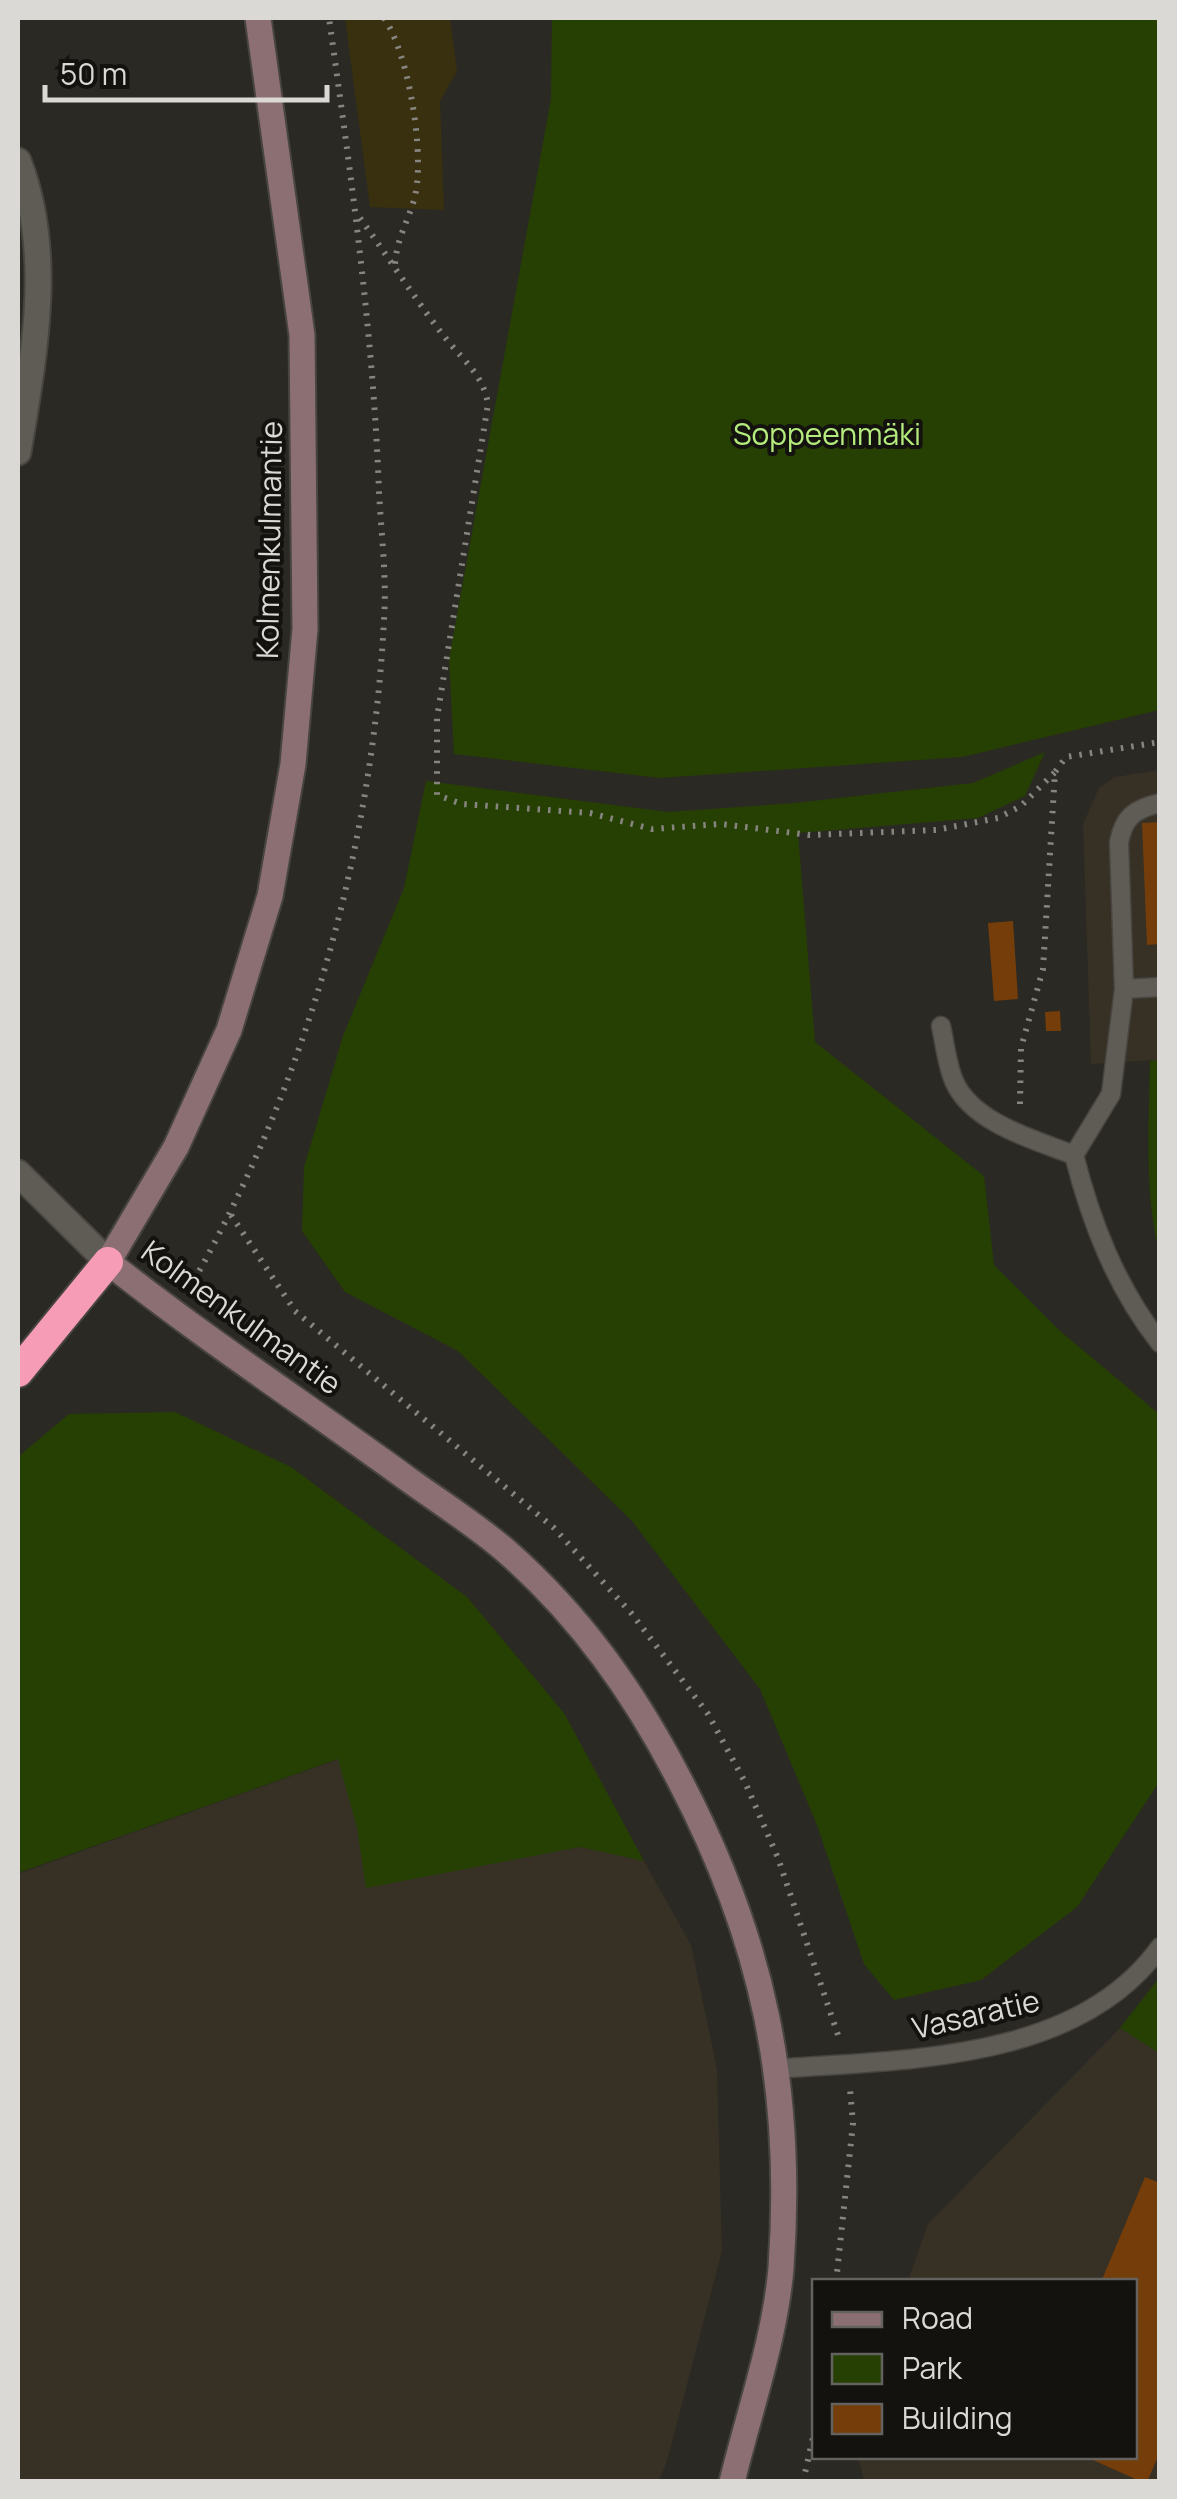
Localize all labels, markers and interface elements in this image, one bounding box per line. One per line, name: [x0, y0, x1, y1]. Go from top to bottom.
scale bar: [45, 40, 328, 102]
text: 50 m: [60, 53, 127, 94]
park label: Soppeenmäki: [733, 413, 921, 454]
street label: Kolmenkulmantie: [246, 421, 291, 659]
street label: Kolmenkulmantie: [134, 1230, 350, 1403]
street label: Vasaratie: [908, 1979, 1043, 2048]
legend: [812, 2279, 1137, 2459]
text: Road: [902, 2297, 973, 2338]
text: Park: [902, 2347, 963, 2388]
text: Building: [902, 2397, 1013, 2438]

